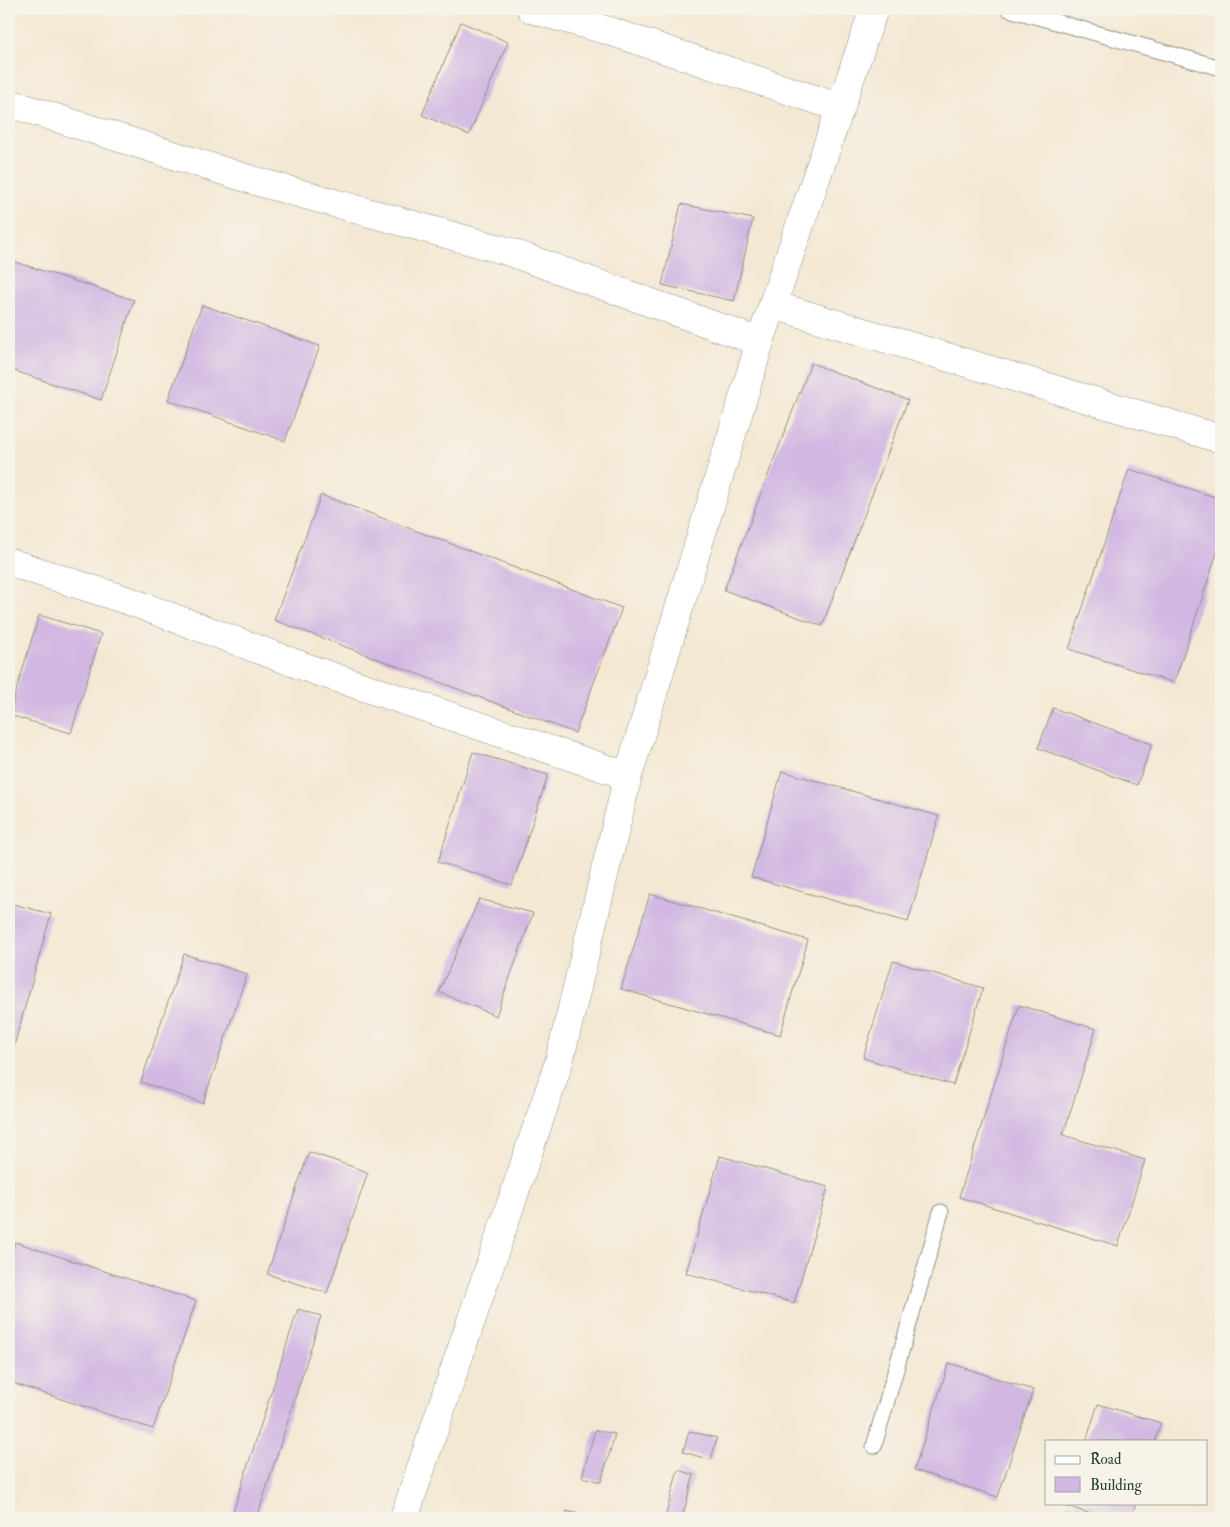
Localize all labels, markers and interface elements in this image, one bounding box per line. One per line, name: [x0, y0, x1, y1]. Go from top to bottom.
legend: [1045, 1440, 1208, 1504]
text: Road: [1090, 1450, 1122, 1469]
text: Building: [1090, 1476, 1142, 1495]

